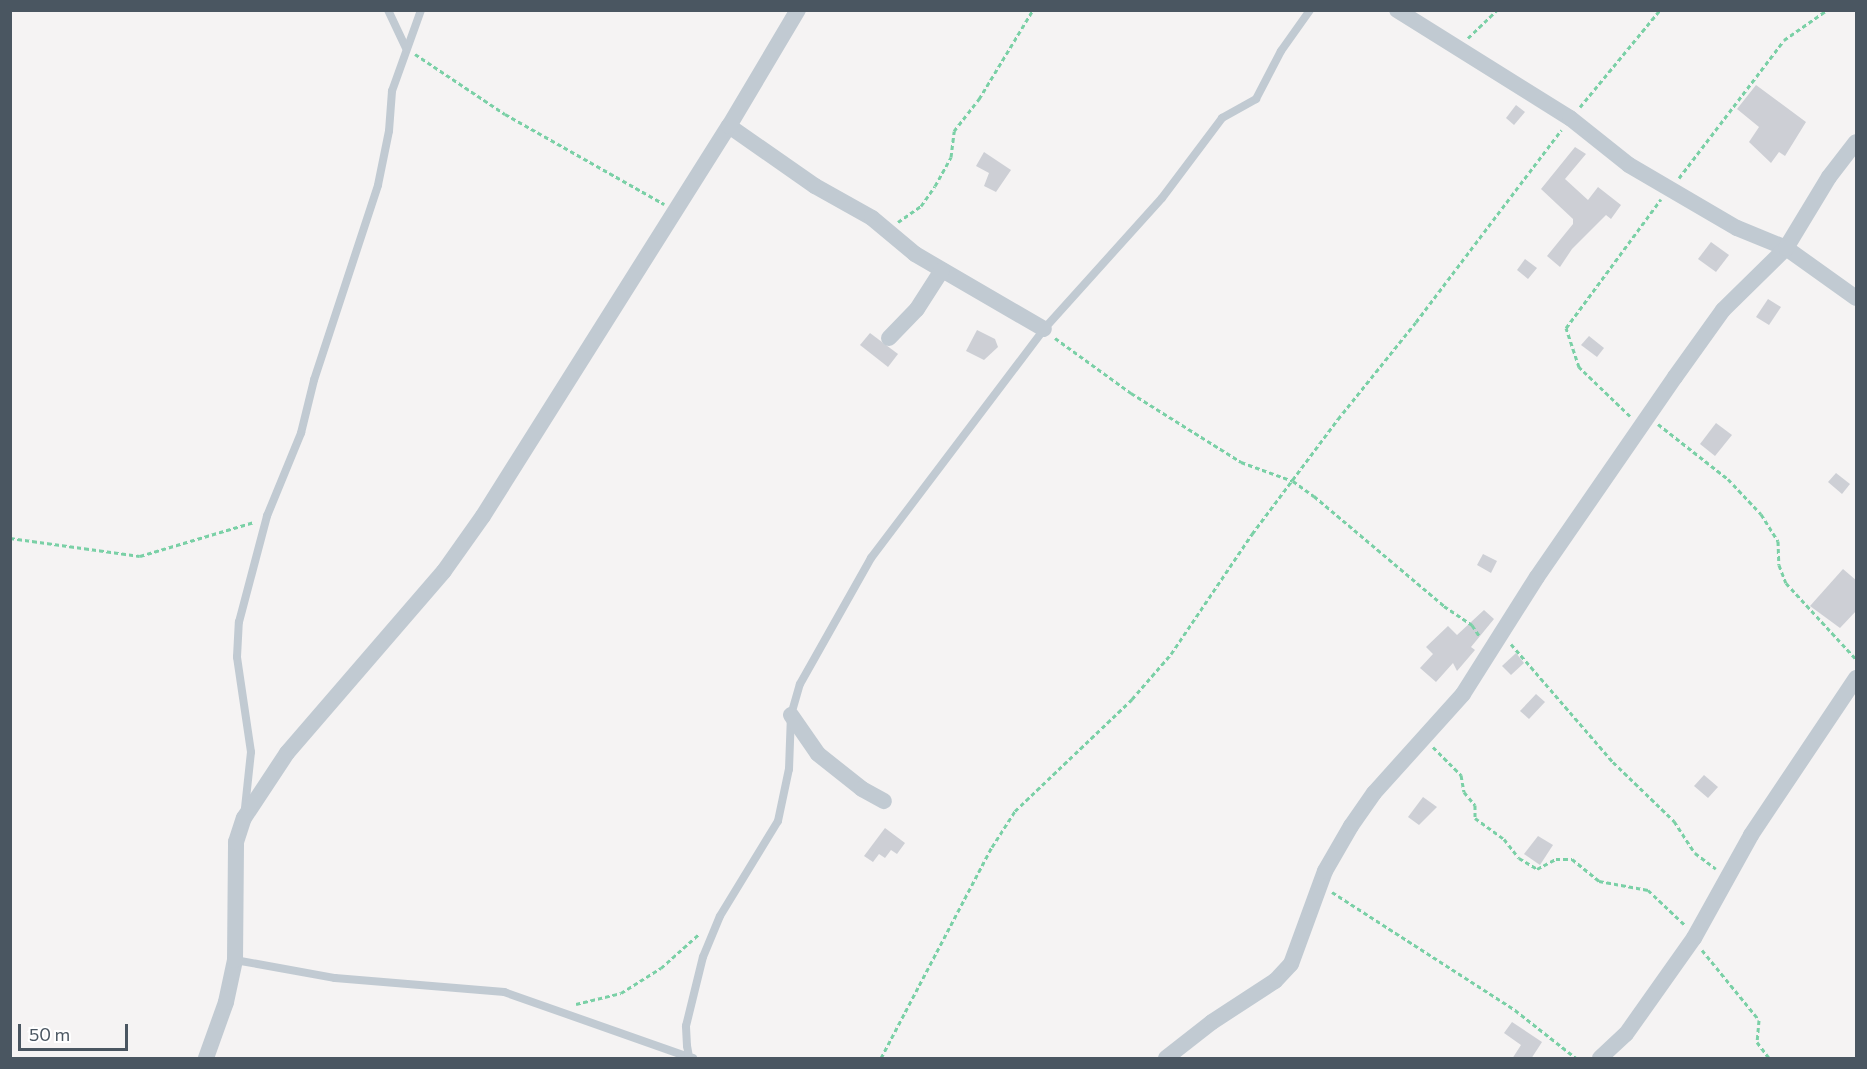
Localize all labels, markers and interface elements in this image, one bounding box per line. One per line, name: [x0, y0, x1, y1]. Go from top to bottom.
scale bar: [21, 1012, 130, 1050]
text: 50 m: [29, 1023, 70, 1045]

